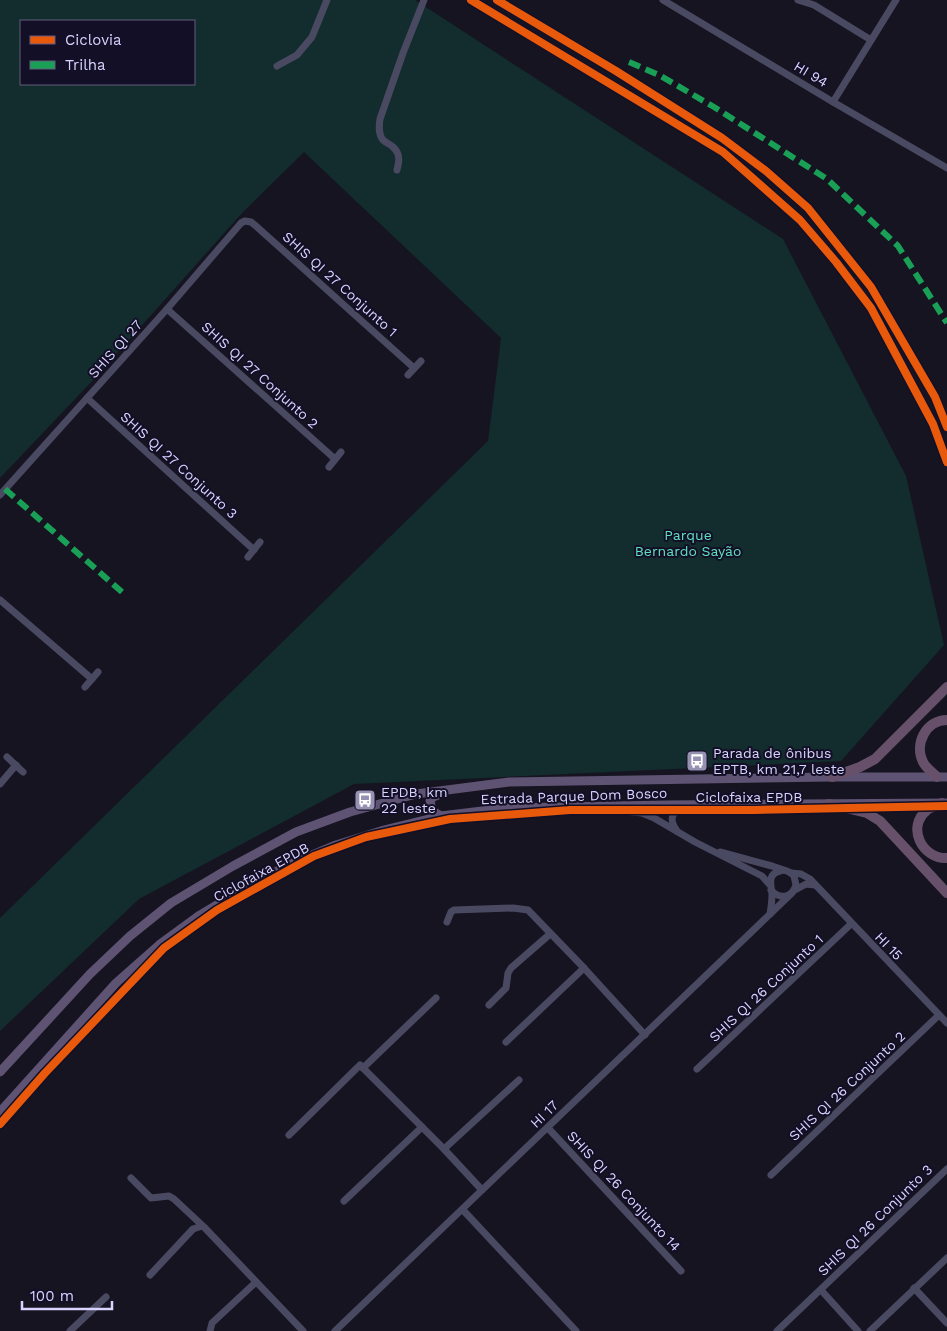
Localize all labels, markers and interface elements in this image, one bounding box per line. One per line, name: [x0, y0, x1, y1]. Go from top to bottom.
legend: [20, 20, 195, 85]
text: Ciclovia: [65, 31, 122, 49]
text: Trilha: [65, 56, 106, 74]
street label: HI 94: [791, 58, 831, 90]
street label: SHIS QI 27 Conjunto 1: [279, 228, 401, 340]
street label: SHIS QI 27: [85, 317, 145, 381]
street label: SHIS QI 27 Conjunto 2: [198, 318, 322, 432]
street label: SHIS QI 27 Conjunto 3: [117, 408, 241, 522]
park label: Parque Bernardo Sayão: [635, 527, 741, 559]
place label: Parada de ônibus EPTB, km 21,7 leste: [713, 745, 845, 777]
bus stop icon: Parada de ônibus EPTB, km 21,7 leste: [685, 749, 709, 773]
place label: EPDB, km 22 leste: [381, 784, 448, 816]
street label: Estrada Parque Dom Bosco: [480, 785, 668, 807]
bus stop icon: EPDB, km 22 leste: [353, 788, 377, 812]
street label: Ciclofaixa EPDB: [696, 789, 802, 805]
street label: Ciclofaixa EPDB: [210, 839, 312, 905]
street label: HI 15: [872, 929, 906, 963]
street label: SHIS QI 26 Conjunto 1: [706, 931, 826, 1045]
street label: SHIS QI 26 Conjunto 2: [786, 1028, 908, 1144]
street label: HI 17: [527, 1097, 561, 1131]
street label: SHIS QI 26 Conjunto 14: [564, 1128, 684, 1254]
street label: SHIS QI 26 Conjunto 3: [814, 1161, 936, 1279]
scale bar: [22, 1278, 112, 1310]
text: 100 m: [30, 1287, 74, 1305]

